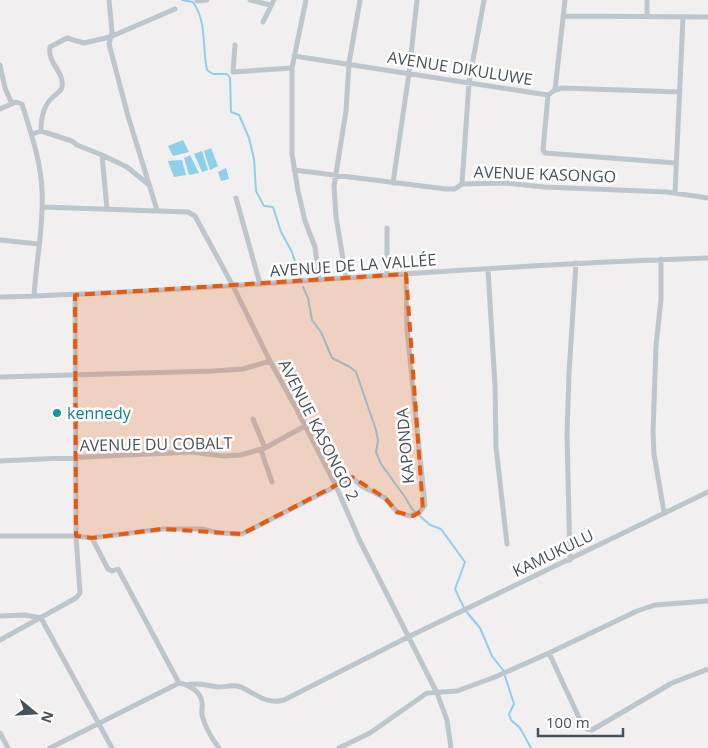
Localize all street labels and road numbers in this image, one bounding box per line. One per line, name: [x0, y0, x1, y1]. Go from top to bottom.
street label: AVENUE DIKULUWE: [386, 46, 534, 90]
street label: AVENUE KASONGO: [473, 161, 617, 187]
street label: AVENUE DE LA VALLÉE: [269, 248, 437, 282]
street label: AVENUE KASONGO 2: [274, 356, 364, 504]
street label: KAPONDA: [391, 406, 419, 485]
street label: AVENUE DU COBALT: [79, 432, 233, 456]
street label: KAMUKULU: [509, 524, 597, 582]

